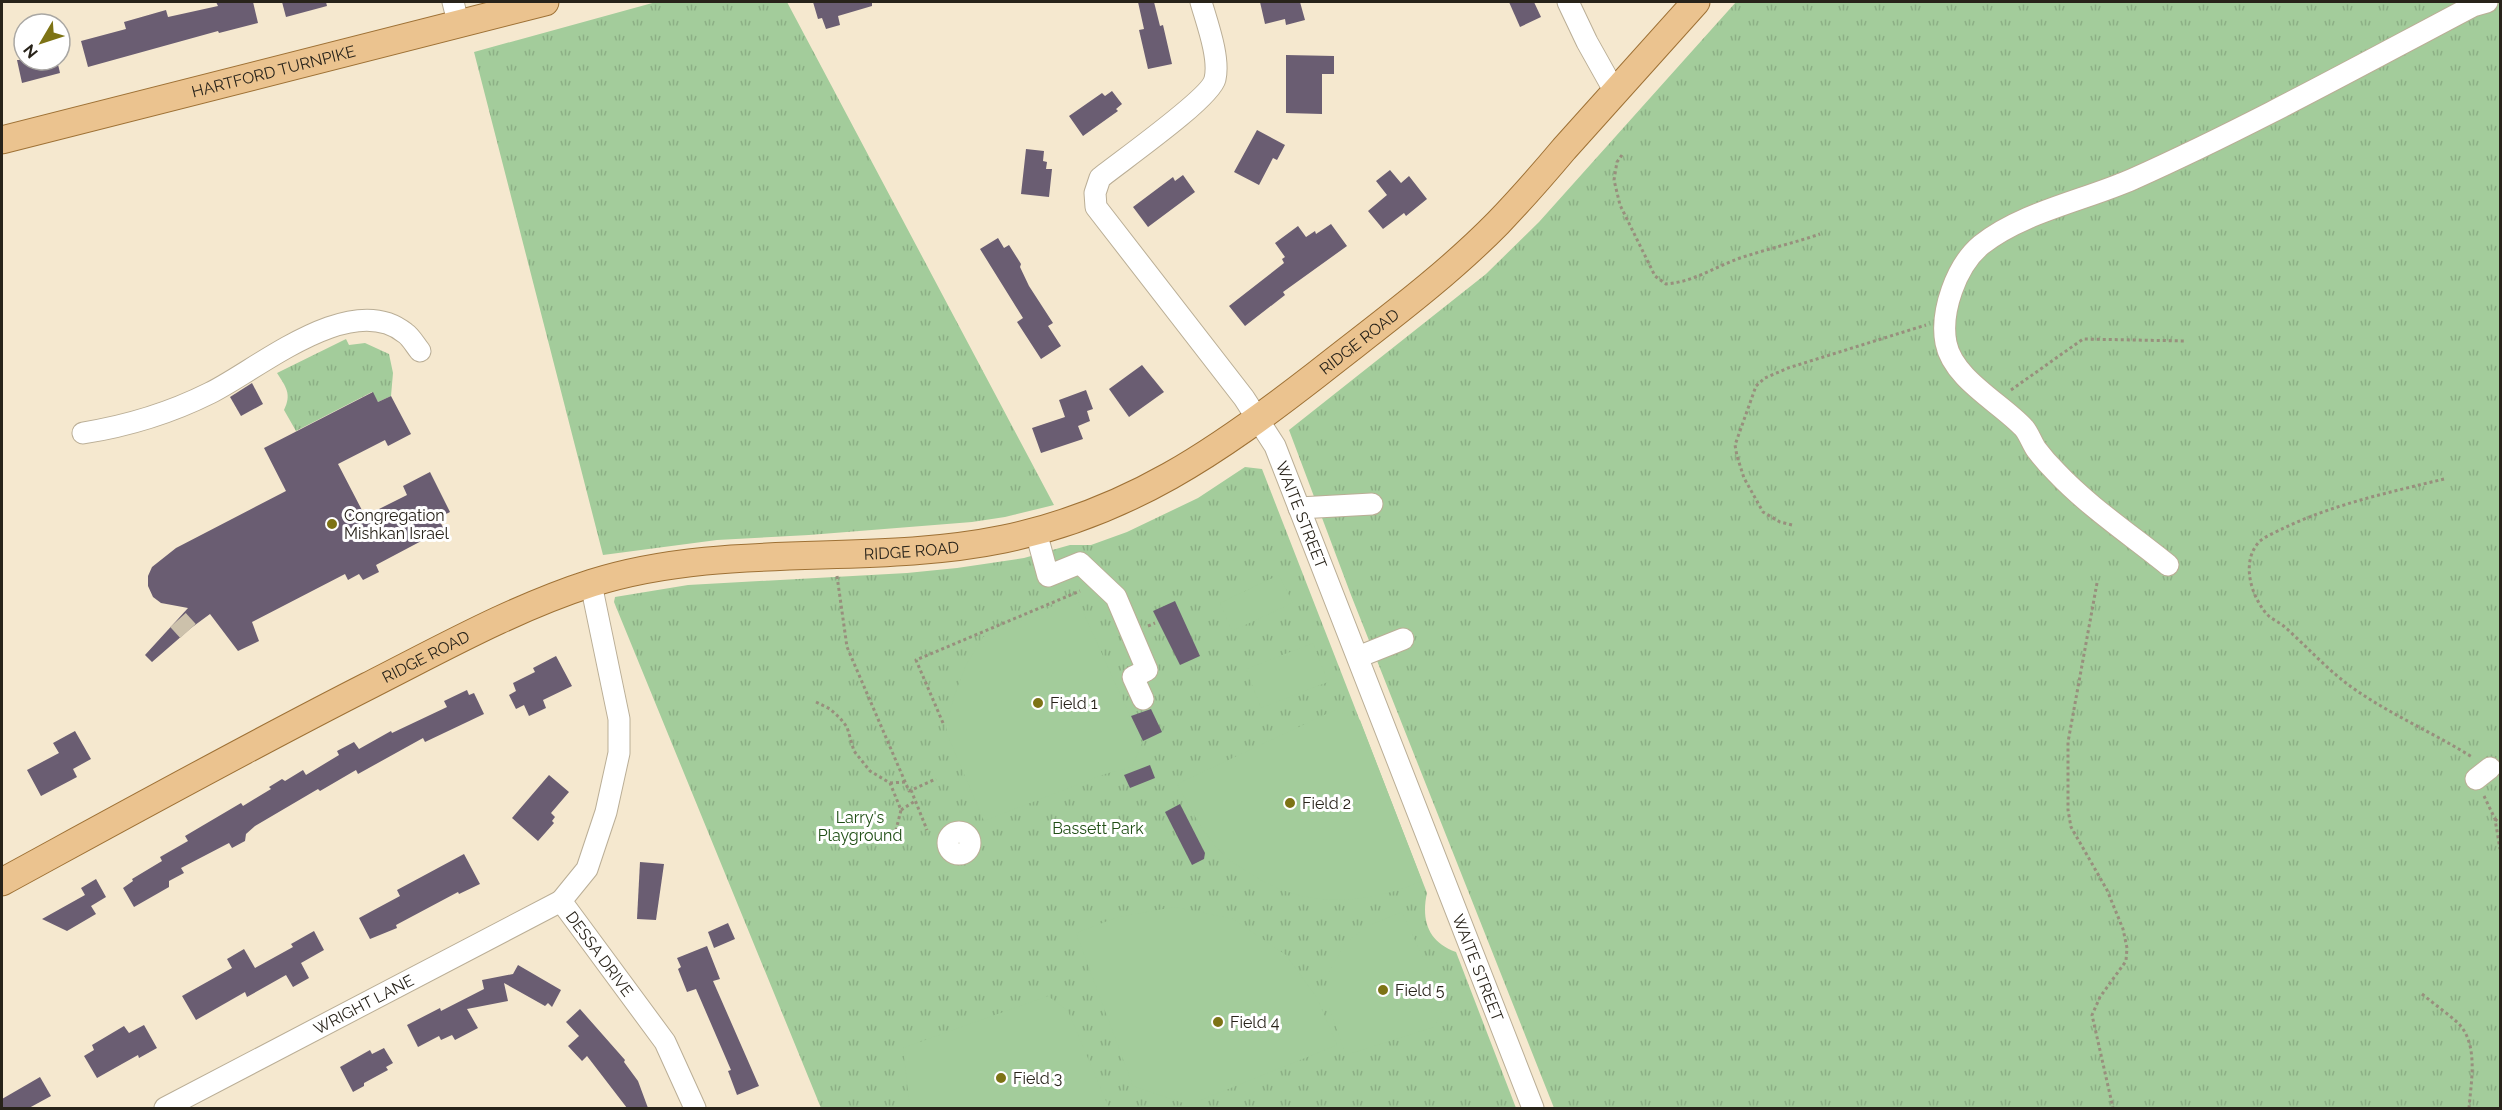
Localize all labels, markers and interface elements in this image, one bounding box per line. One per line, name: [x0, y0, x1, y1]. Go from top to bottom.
north arrow: [12, 12, 72, 72]
text: N: [20, 40, 42, 62]
street label: HARTFORD TURNPIKE: [190, 42, 358, 101]
street label: RIDGE ROAD: [1316, 305, 1403, 379]
street label: WAITE STREET: [1272, 459, 1331, 571]
place label: Congregation Mishkan Israel: [344, 506, 449, 543]
marker: Congregation Mishkan Israel: [325, 517, 339, 531]
street label: RIDGE ROAD: [863, 538, 960, 564]
street label: RIDGE ROAD: [379, 627, 473, 687]
place label: Field 1: [1050, 694, 1098, 713]
marker: Field 1: [1031, 696, 1045, 710]
place label: Field 2: [1302, 794, 1351, 813]
marker: Field 2: [1283, 796, 1297, 810]
park label: Larry's Playground: [818, 808, 902, 845]
park label: Bassett Park: [1052, 819, 1144, 838]
street label: DESSA DRIVE: [562, 908, 637, 1001]
street label: WAITE STREET: [1448, 911, 1507, 1024]
street label: WRIGHT LANE: [311, 971, 417, 1039]
place label: Field 5: [1395, 981, 1445, 1000]
marker: Field 5: [1376, 983, 1390, 997]
place label: Field 4: [1230, 1013, 1280, 1032]
marker: Field 4: [1211, 1015, 1225, 1029]
place label: Field 3: [1013, 1069, 1062, 1088]
marker: Field 3: [994, 1071, 1008, 1085]

